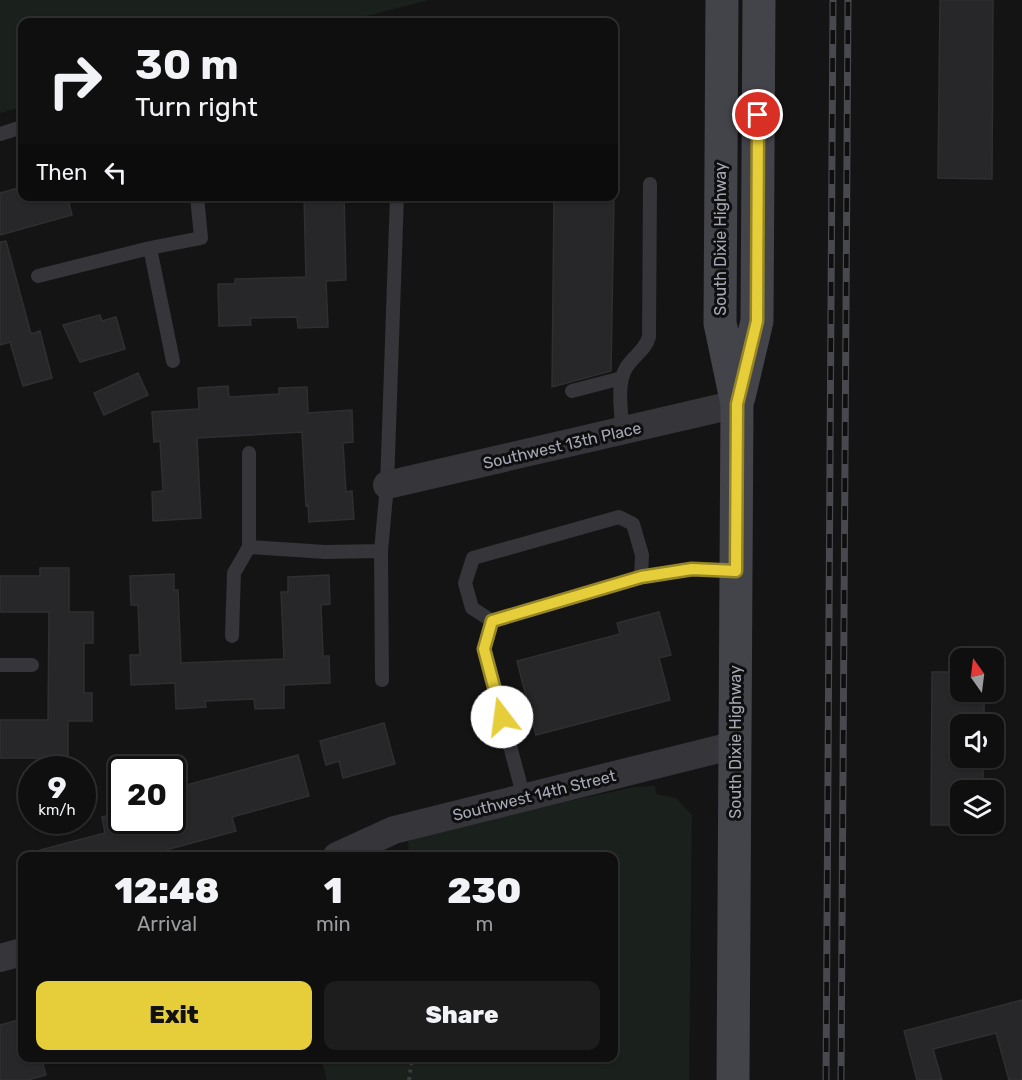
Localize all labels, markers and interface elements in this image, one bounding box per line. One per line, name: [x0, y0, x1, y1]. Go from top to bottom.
text: 30 m: [135, 40, 239, 90]
icon: right: [36, 42, 114, 120]
pin: [732, 89, 783, 140]
text: Turn right: [135, 91, 258, 123]
icon: arrive: [741, 98, 774, 131]
icon: left: [99, 156, 132, 189]
text: Then: [36, 159, 87, 186]
street label: South Dixie Highway: [711, 162, 730, 316]
street label: Southwest 13th Place: [481, 418, 643, 473]
north arrow: [950, 648, 1004, 702]
map controls: [950, 648, 1004, 834]
street label: South Dixie Highway: [726, 665, 745, 819]
position arrow: [470, 685, 534, 749]
button: sound: [950, 714, 1004, 768]
speed limit sign: 20: [108, 756, 186, 834]
street label: Southwest 14th Street: [451, 766, 618, 825]
text: 9: [47, 770, 67, 806]
button: layers: [950, 780, 1004, 834]
text: km/h: [38, 801, 76, 819]
text: 12:48: [115, 869, 219, 912]
text: 1: [324, 869, 343, 912]
text: 230: [447, 869, 521, 912]
text: Arrival: [137, 912, 197, 936]
text: min: [316, 912, 351, 936]
text: m: [475, 912, 493, 936]
button: Exit: [36, 981, 312, 1050]
button: Share: [324, 981, 600, 1050]

